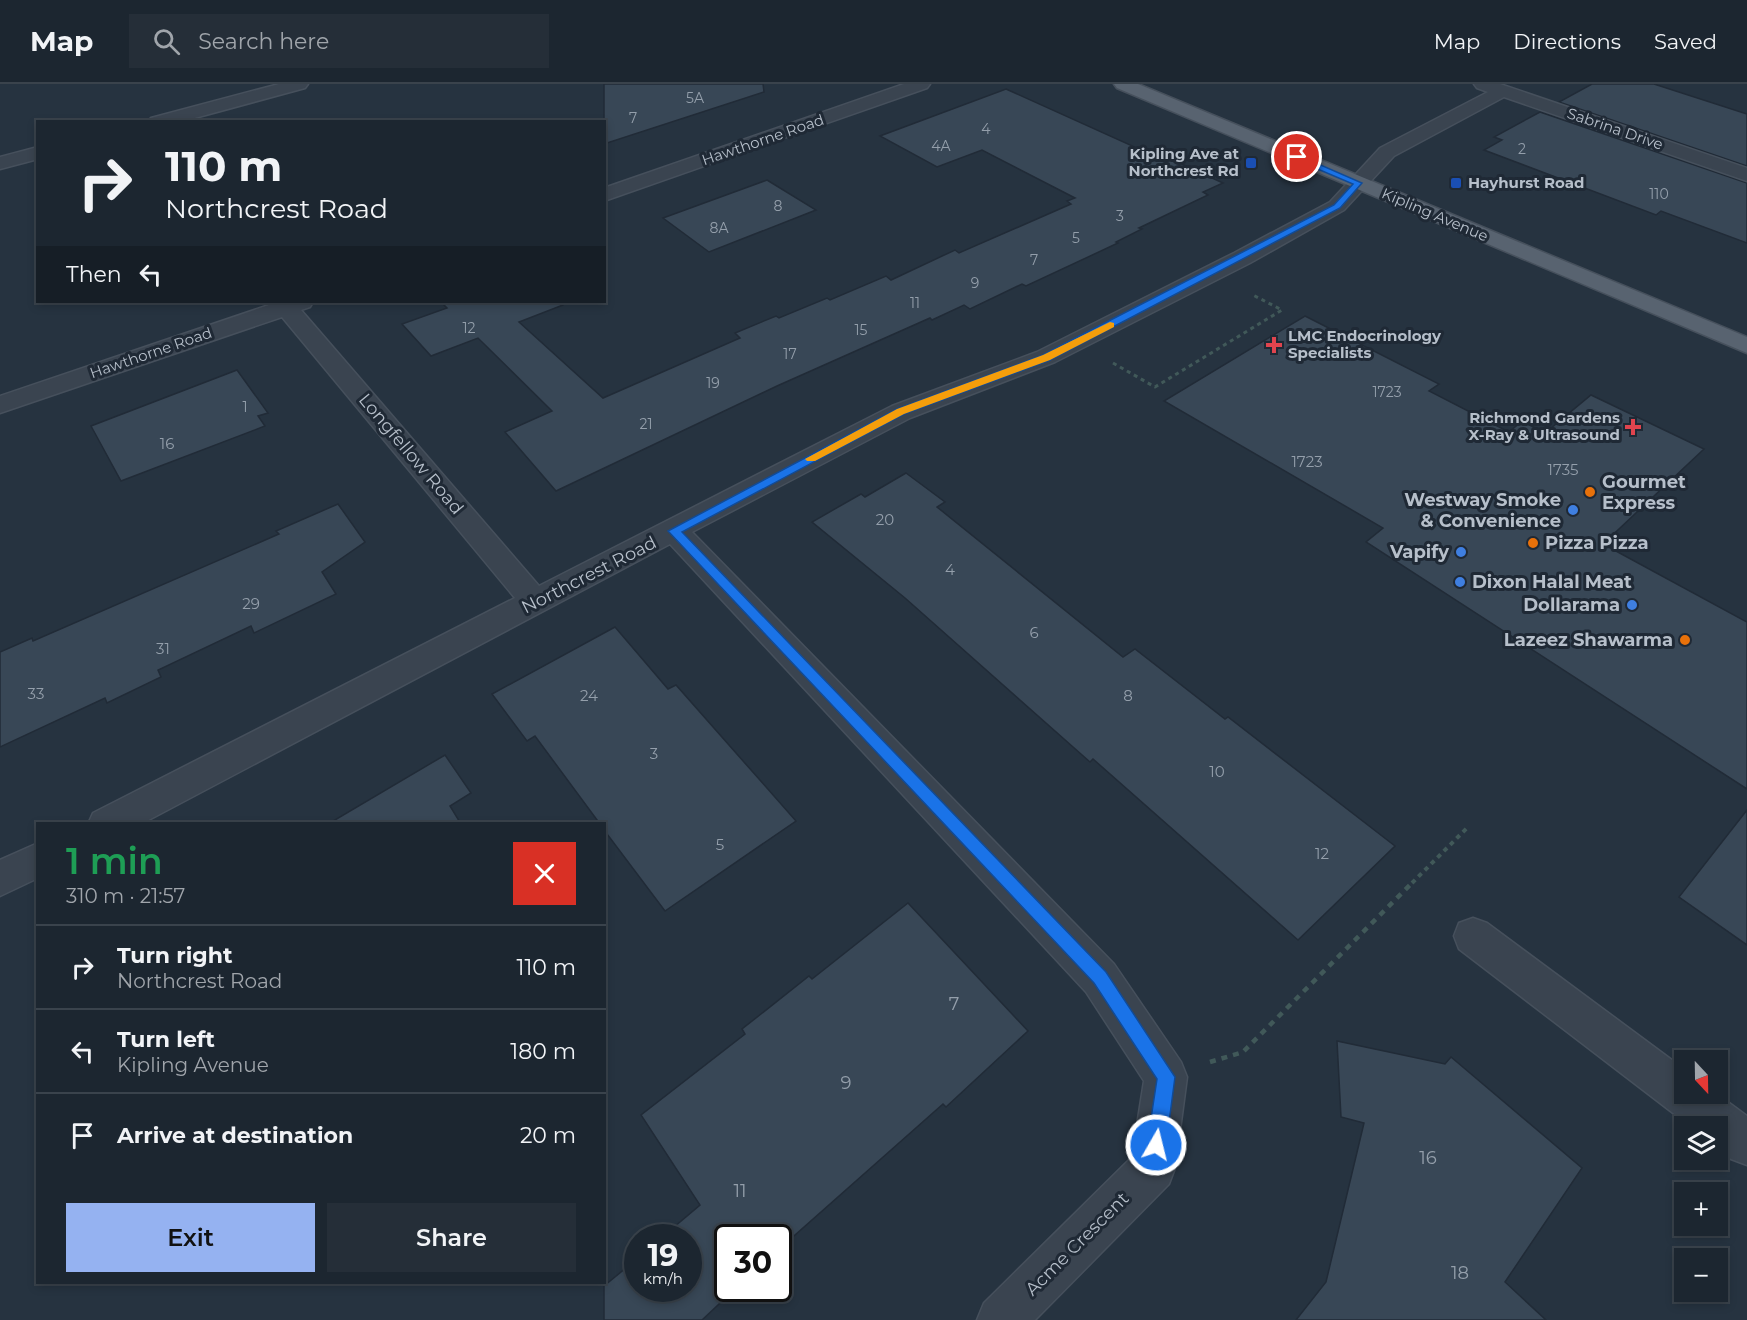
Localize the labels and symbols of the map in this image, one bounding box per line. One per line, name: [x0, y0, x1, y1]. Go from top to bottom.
house number: 5A: [686, 89, 705, 107]
street label: Sabrina Drive: [1565, 103, 1666, 154]
house number: 7: [629, 109, 637, 127]
street label: Hawthorne Road: [699, 110, 826, 169]
house number: 4: [981, 120, 991, 138]
pin: [1271, 131, 1322, 182]
house number: 4A: [931, 137, 952, 155]
house number: 2: [1518, 140, 1526, 158]
place label: Kipling Ave at Northcrest Rd: [1129, 144, 1239, 180]
marker: Kipling Ave at Northcrest Rd: [1244, 156, 1258, 170]
place label: Hayhurst Road: [1468, 173, 1585, 192]
marker: Hayhurst Road: [1449, 176, 1463, 190]
street label: Kipling Avenue: [1379, 184, 1491, 246]
house number: 110: [1649, 185, 1669, 203]
house number: 8: [774, 197, 783, 215]
house number: 3: [1116, 207, 1124, 225]
house number: 8A: [710, 219, 729, 237]
house number: 5: [1072, 229, 1080, 247]
house number: 7: [1030, 251, 1038, 269]
house number: 9: [971, 274, 979, 292]
house number: 11: [910, 294, 920, 312]
house number: 12: [462, 319, 476, 337]
house number: 15: [855, 321, 868, 339]
street label: Hawthorne Road: [87, 323, 214, 382]
place label: LMC Endocrinology Specialists: [1288, 326, 1442, 362]
marker: LMC Endocrinology Specialists: [1265, 336, 1283, 354]
house number: 17: [783, 345, 797, 363]
house number: 19: [706, 374, 720, 392]
house number: 1723: [1372, 383, 1402, 401]
street label: Longfellow Road: [354, 389, 468, 519]
house number: 1: [242, 398, 248, 416]
place label: Richmond Gardens X-Ray & Ultrasound: [1468, 408, 1620, 444]
house number: 21: [639, 415, 653, 433]
marker: Richmond Gardens X-Ray & Ultrasound: [1624, 418, 1642, 436]
house number: 16: [160, 434, 174, 453]
house number: 1723: [1291, 452, 1323, 471]
house number: 1735: [1548, 460, 1578, 479]
place label: Gourmet Express: [1602, 471, 1686, 514]
marker: Gourmet Express: [1583, 485, 1597, 499]
place label: Westway Smoke & Convenience: [1404, 489, 1561, 532]
marker: Westway Smoke & Convenience: [1566, 503, 1580, 517]
house number: 20: [876, 510, 894, 529]
street label: Northcrest Road: [518, 531, 660, 619]
place label: Pizza Pizza: [1545, 532, 1649, 554]
marker: Pizza Pizza: [1526, 536, 1540, 550]
place label: Vapify: [1389, 541, 1449, 563]
marker: Vapify: [1454, 545, 1468, 559]
house number: 4: [945, 560, 955, 579]
place label: Dixon Halal Meat: [1472, 571, 1632, 593]
marker: Dixon Halal Meat: [1453, 575, 1467, 589]
house number: 29: [242, 594, 260, 613]
place label: Dollarama: [1523, 594, 1620, 616]
marker: Dollarama: [1625, 598, 1639, 612]
house number: 6: [1029, 623, 1039, 642]
place label: Lazeez Shawarma: [1504, 629, 1673, 651]
marker: Lazeez Shawarma: [1678, 633, 1692, 647]
house number: 31: [156, 639, 170, 658]
house number: 33: [28, 684, 44, 703]
house number: 24: [580, 686, 598, 705]
house number: 8: [1123, 686, 1133, 705]
house number: 3: [650, 744, 658, 763]
house number: 10: [1209, 762, 1225, 781]
house number: 5: [716, 835, 724, 854]
house number: 12: [1315, 844, 1329, 863]
house number: 7: [949, 993, 959, 1015]
north arrow: [1674, 1050, 1728, 1104]
house number: 9: [841, 1072, 852, 1094]
position arrow: [1124, 1113, 1188, 1177]
house number: 16: [1419, 1147, 1437, 1169]
house number: 11: [734, 1180, 747, 1202]
street label: Acme Crescent: [1021, 1188, 1133, 1300]
speed limit sign: 30: [714, 1224, 792, 1302]
house number: 18: [1451, 1262, 1469, 1284]

